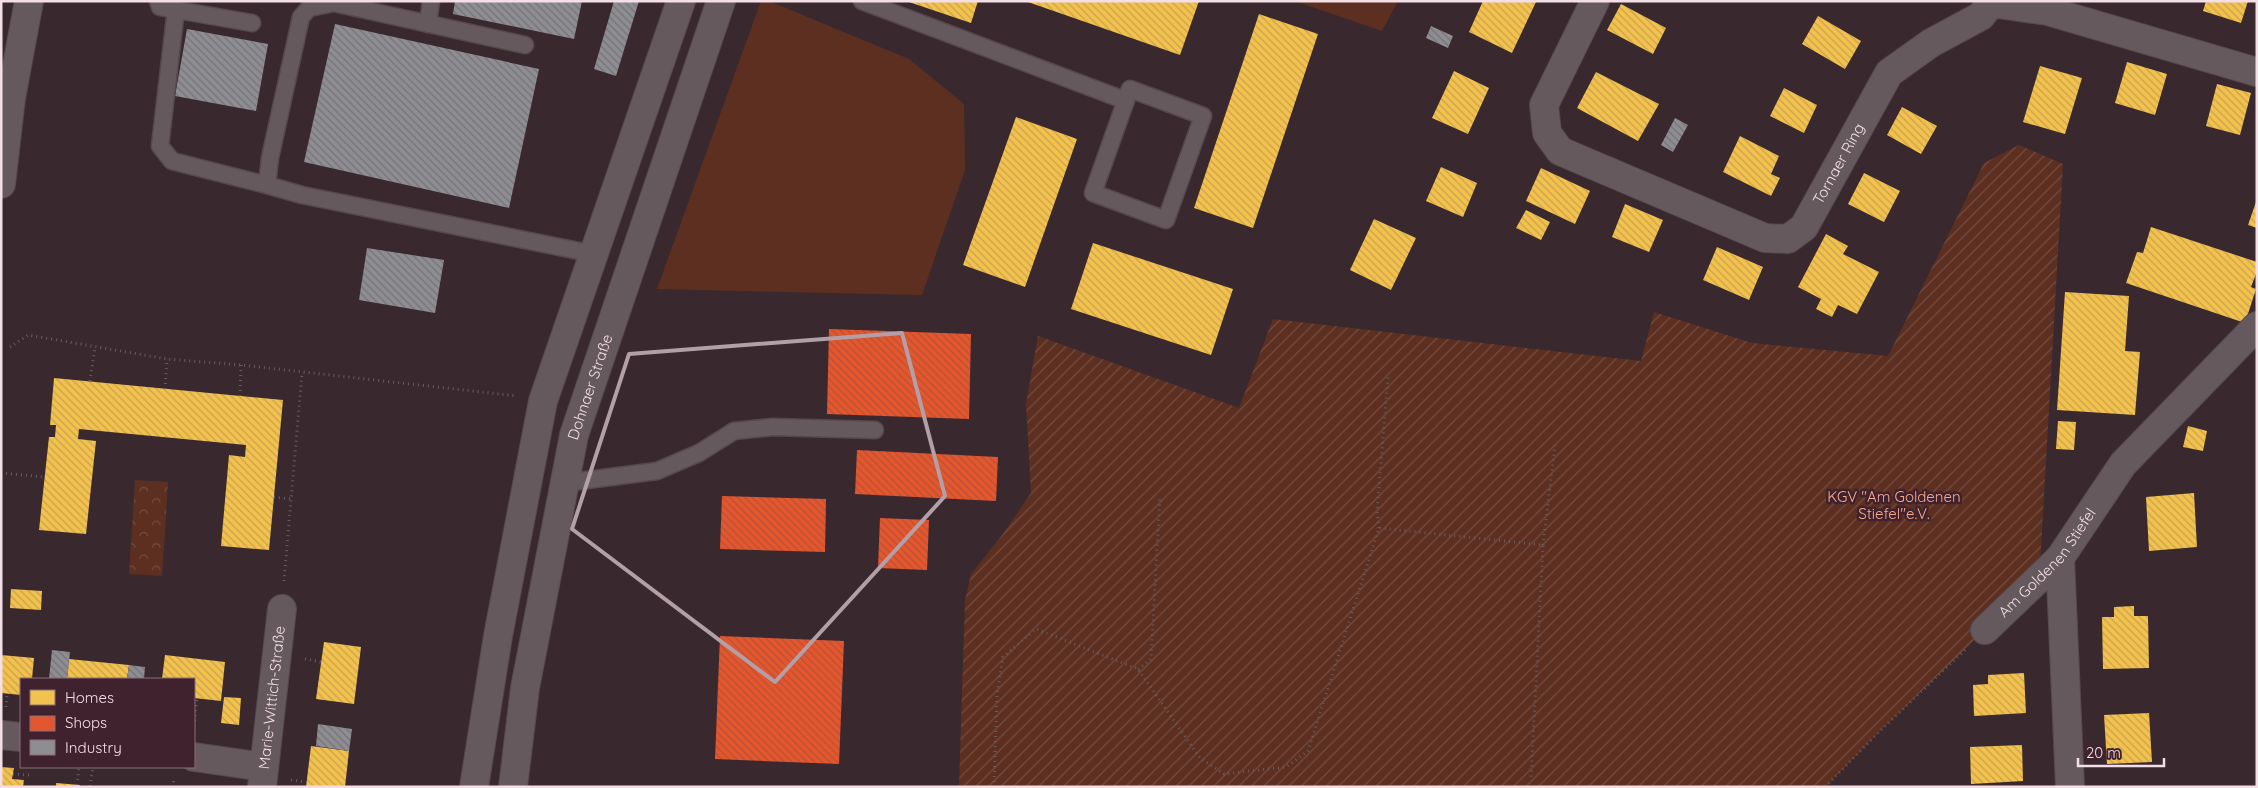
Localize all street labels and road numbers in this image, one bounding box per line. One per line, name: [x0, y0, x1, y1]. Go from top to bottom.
street label: Tornaer Ring: [1808, 120, 1868, 207]
street label: Dohnaer Straße: [563, 332, 616, 442]
street label: Am Goldenen Stiefel: [1994, 504, 2100, 621]
street label: Marie-Wittich-Straße: [254, 625, 289, 770]

